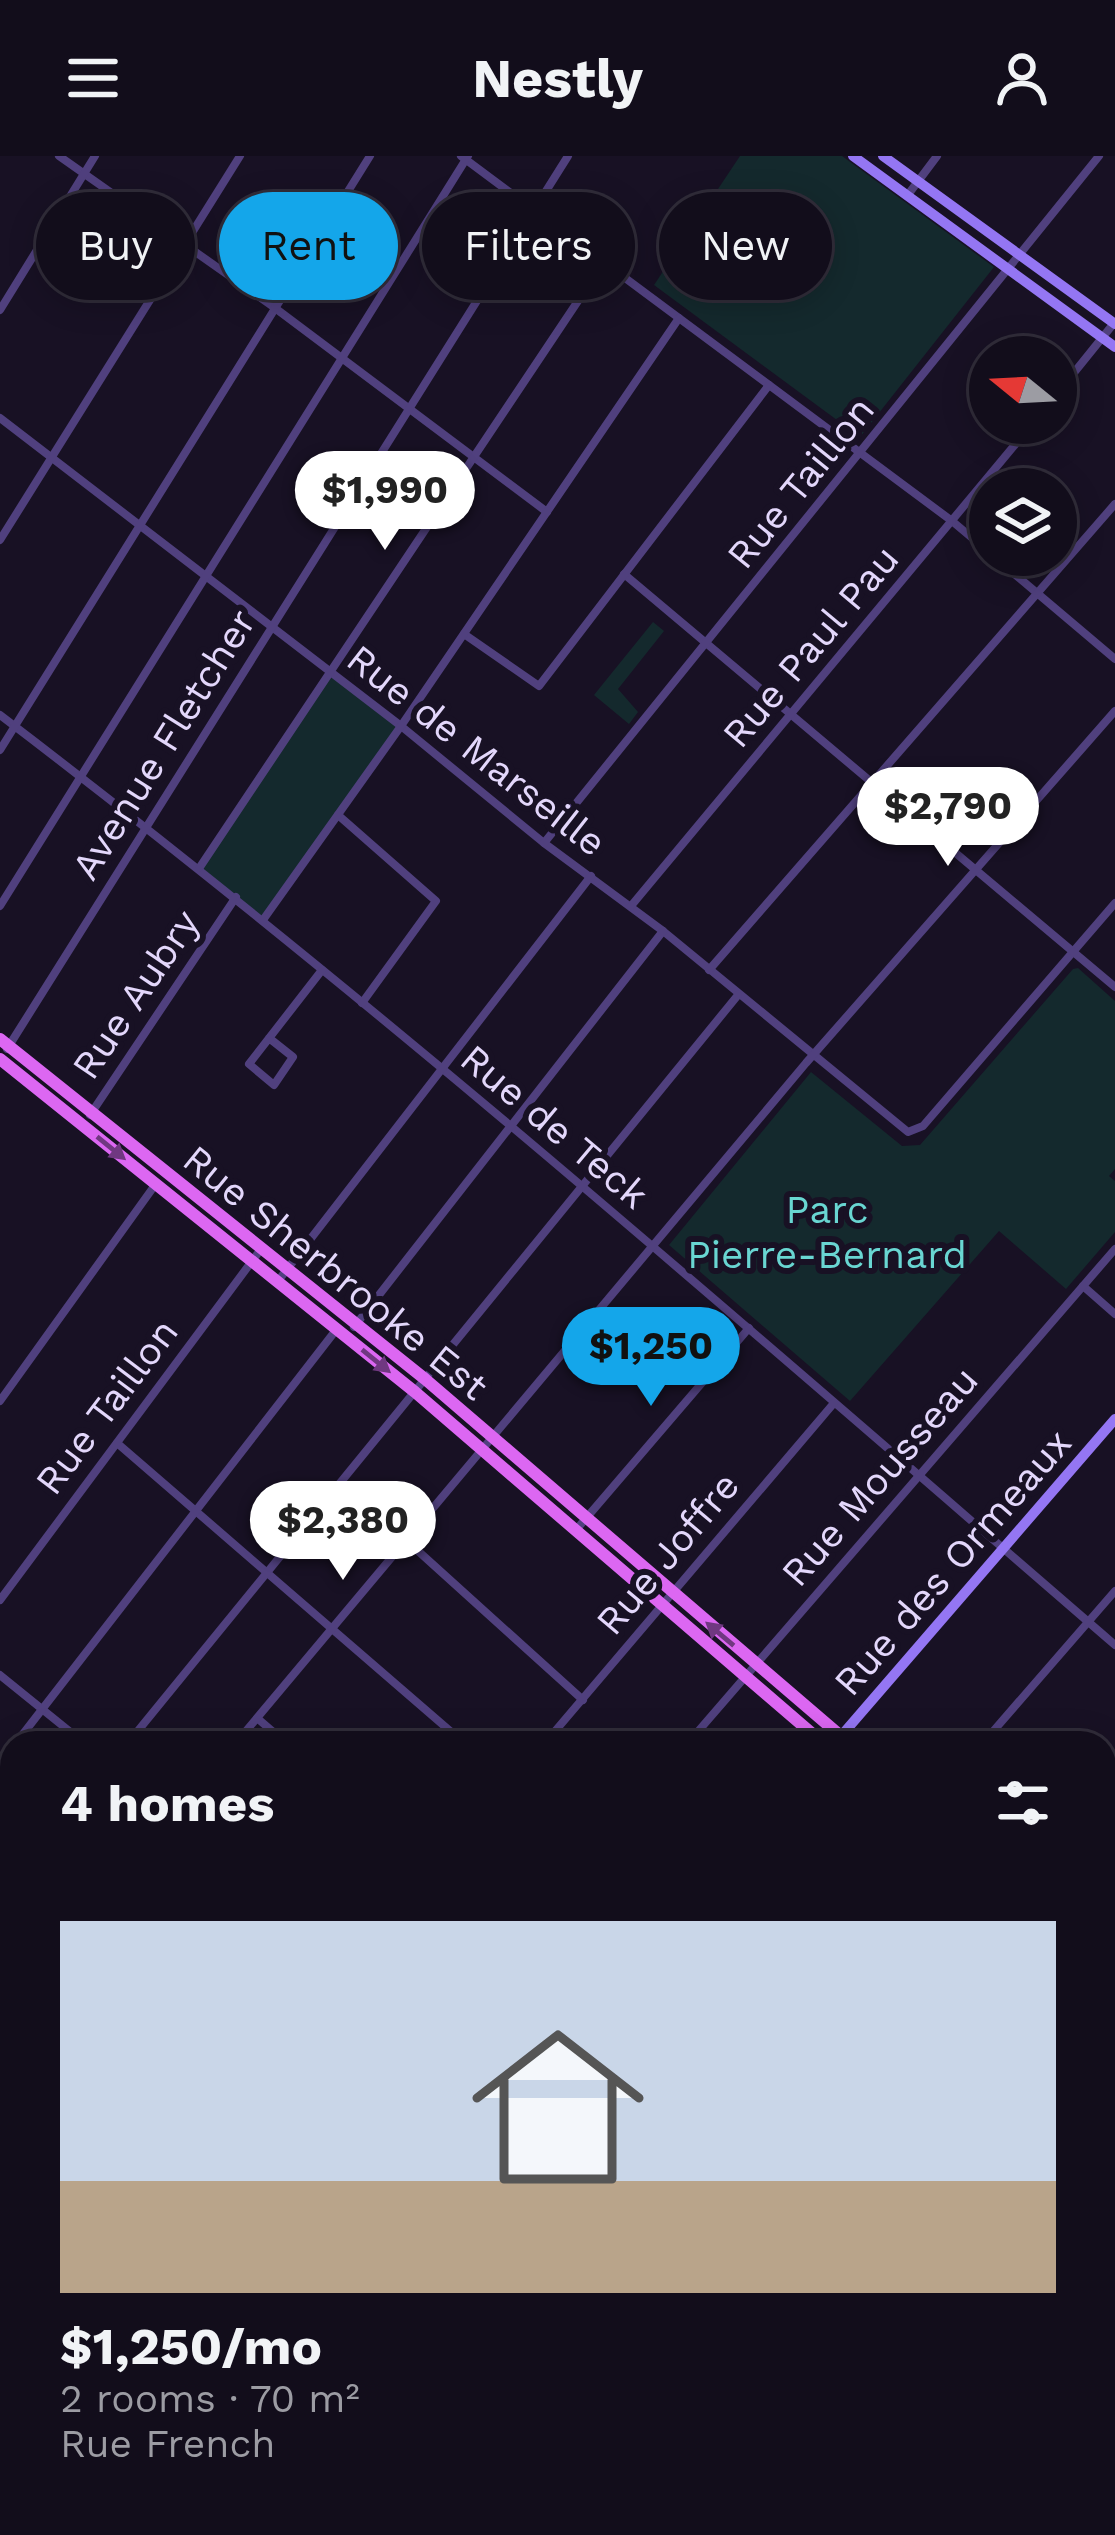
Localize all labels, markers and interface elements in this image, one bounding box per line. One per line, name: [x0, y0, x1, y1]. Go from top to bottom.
icon: menu: [60, 45, 126, 111]
icon: person: [989, 45, 1055, 111]
text: Nestly: [472, 47, 643, 110]
chip: Buy: [36, 192, 195, 300]
chip: Rent: [219, 192, 398, 300]
chip: Filters: [422, 192, 635, 300]
chip: New: [659, 192, 832, 300]
north arrow: [969, 336, 1077, 444]
map controls: [969, 336, 1077, 576]
street label: Rue Taillon: [718, 387, 883, 577]
pin: $1,990: [287, 451, 483, 553]
text: $1,990: [322, 467, 448, 512]
button: layers: [969, 468, 1077, 576]
street label: Rue Paul Pau: [713, 536, 908, 756]
street label: Avenue Fletcher: [62, 601, 265, 887]
street label: Rue de Marseille: [338, 635, 615, 865]
pin: $2,790: [850, 767, 1046, 869]
text: $2,790: [884, 783, 1012, 828]
street label: Rue Aubry: [63, 901, 208, 1087]
street label: Rue de Teck: [452, 1035, 657, 1218]
one-way arrow: [96, 1135, 127, 1160]
street label: Rue Sherbrooke Est: [174, 1136, 497, 1409]
park label: Parc Pierre-Bernard: [687, 1187, 967, 1277]
pin: $1,250: [553, 1307, 749, 1409]
street label: Rue Taillon: [26, 1310, 187, 1503]
text: $1,250: [589, 1323, 713, 1368]
one-way arrow: [360, 1348, 391, 1373]
street label: Rue Mousseau: [772, 1358, 987, 1595]
street label: Rue des Ormeaux: [825, 1420, 1080, 1705]
street label: Rue Joffre: [587, 1463, 748, 1644]
pin: $2,380: [245, 1481, 441, 1583]
text: $2,380: [277, 1497, 409, 1542]
one-way arrow: [704, 1621, 735, 1647]
icon: filters: [990, 1770, 1056, 1836]
text: 4 homes: [60, 1774, 274, 1833]
icon: home: [450, 1999, 666, 2215]
text: $1,250/mo: [60, 2317, 322, 2376]
text: 2 rooms · 70 m²: [60, 2376, 360, 2421]
text: Rue French: [60, 2421, 275, 2466]

